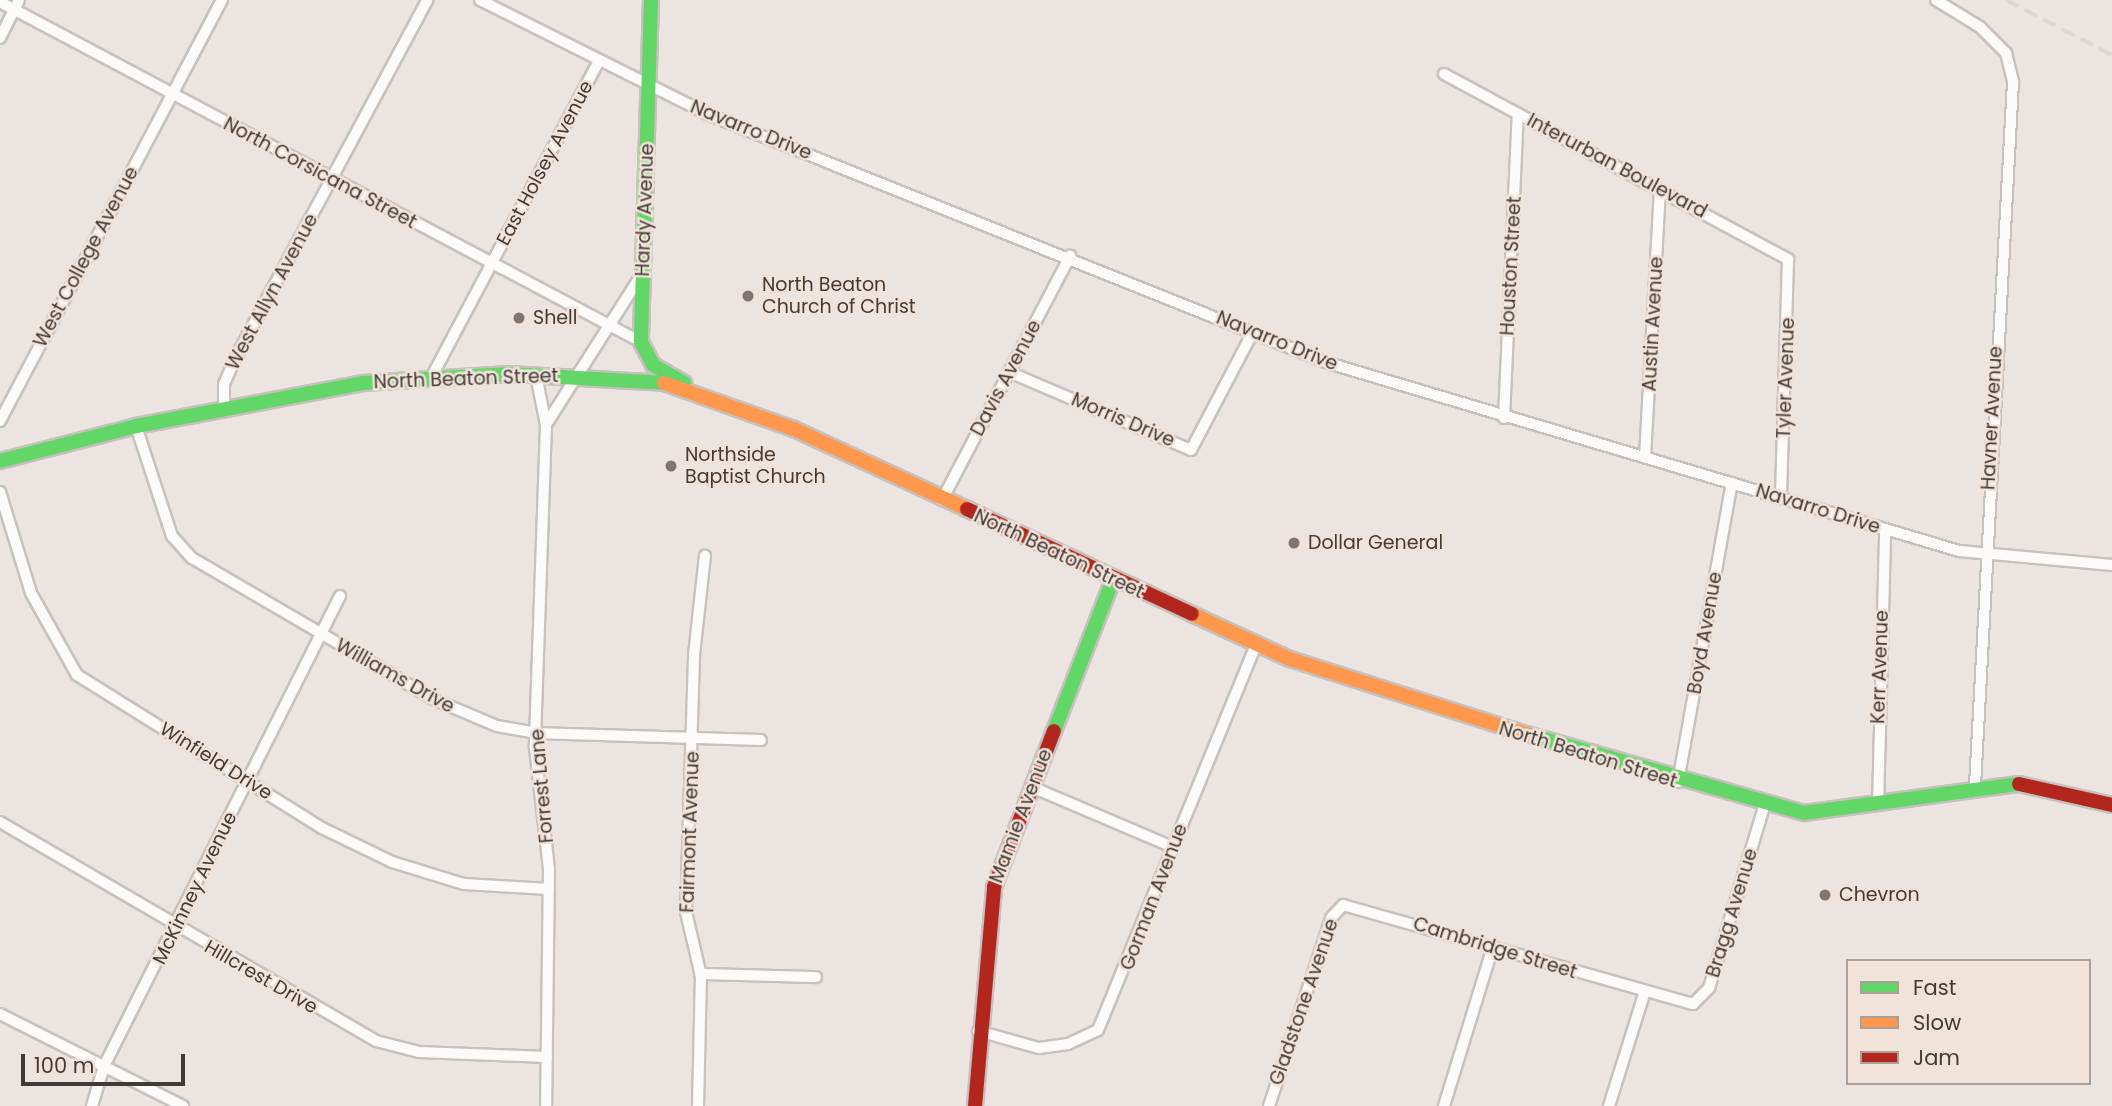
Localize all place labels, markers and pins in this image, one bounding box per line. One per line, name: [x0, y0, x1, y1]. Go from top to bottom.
place label: North Beaton Church of Christ: [762, 274, 916, 318]
marker: North Beaton Church of Christ: [740, 288, 756, 304]
place label: Shell: [533, 307, 577, 329]
marker: Shell: [511, 310, 527, 326]
place label: Northside Baptist Church: [685, 444, 826, 488]
marker: Northside Baptist Church: [663, 458, 679, 474]
place label: Dollar General: [1308, 532, 1443, 554]
marker: Dollar General: [1286, 535, 1302, 551]
place label: Chevron: [1839, 884, 1920, 906]
marker: Chevron: [1817, 887, 1833, 903]

